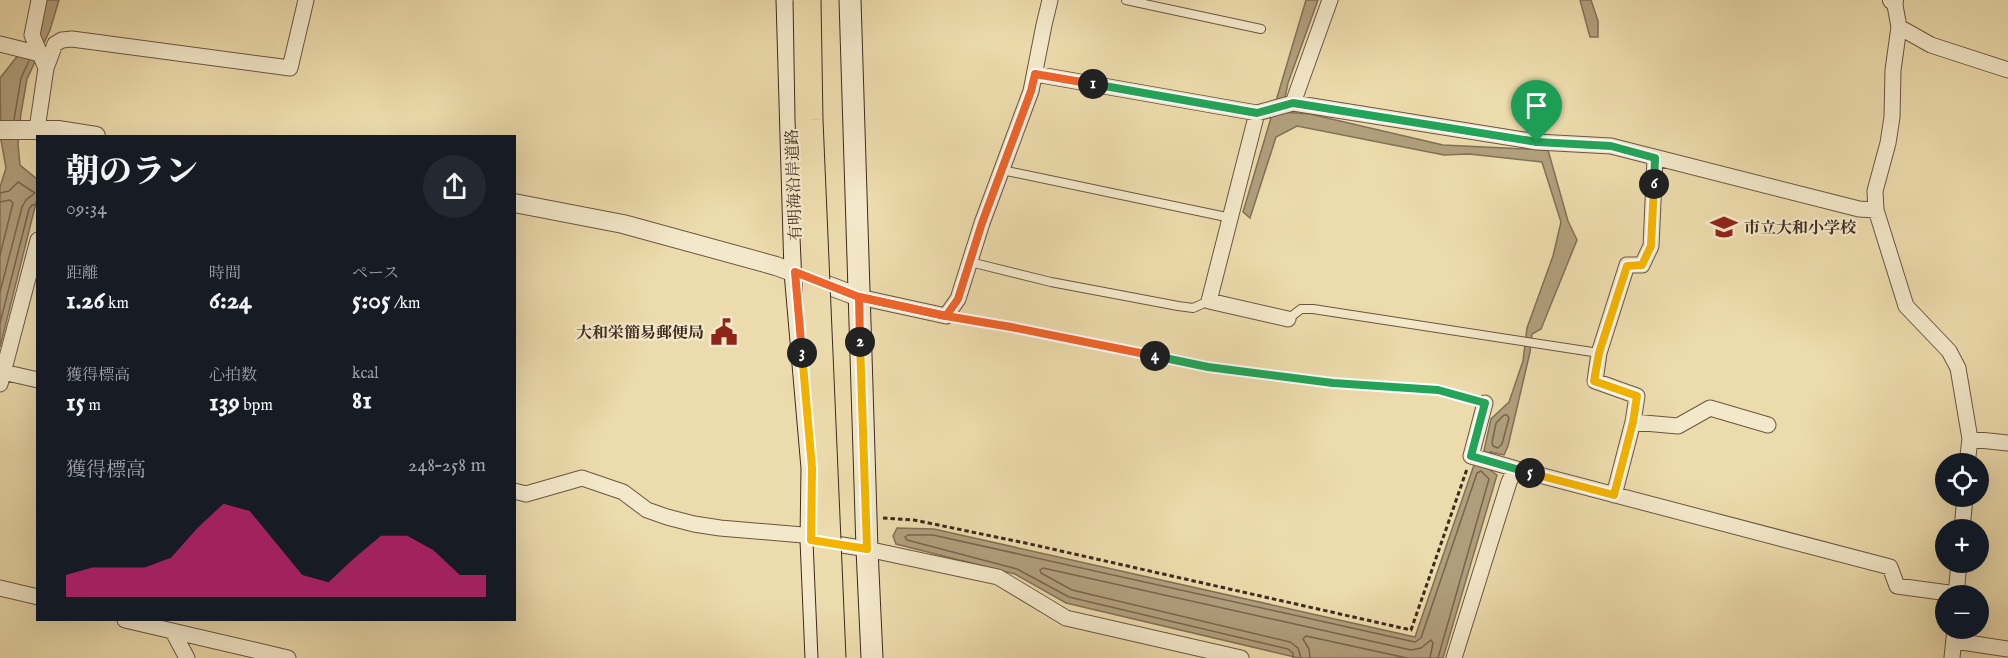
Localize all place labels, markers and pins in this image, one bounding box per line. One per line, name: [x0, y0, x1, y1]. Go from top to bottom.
pin: 1: [1078, 69, 1108, 99]
pin: [1511, 80, 1562, 142]
pin: 6: [1639, 169, 1669, 199]
school or university icon: 市立大和小学校: [1709, 212, 1739, 242]
place label: 市立大和小学校: [1744, 219, 1857, 239]
public building icon: 大和栄簡易郵便局: [709, 317, 739, 347]
place label: 大和栄簡易郵便局: [576, 324, 704, 344]
pin: 2: [845, 327, 875, 357]
pin: 3: [787, 338, 817, 368]
pin: 4: [1140, 341, 1170, 371]
pin: 5: [1515, 458, 1545, 488]

